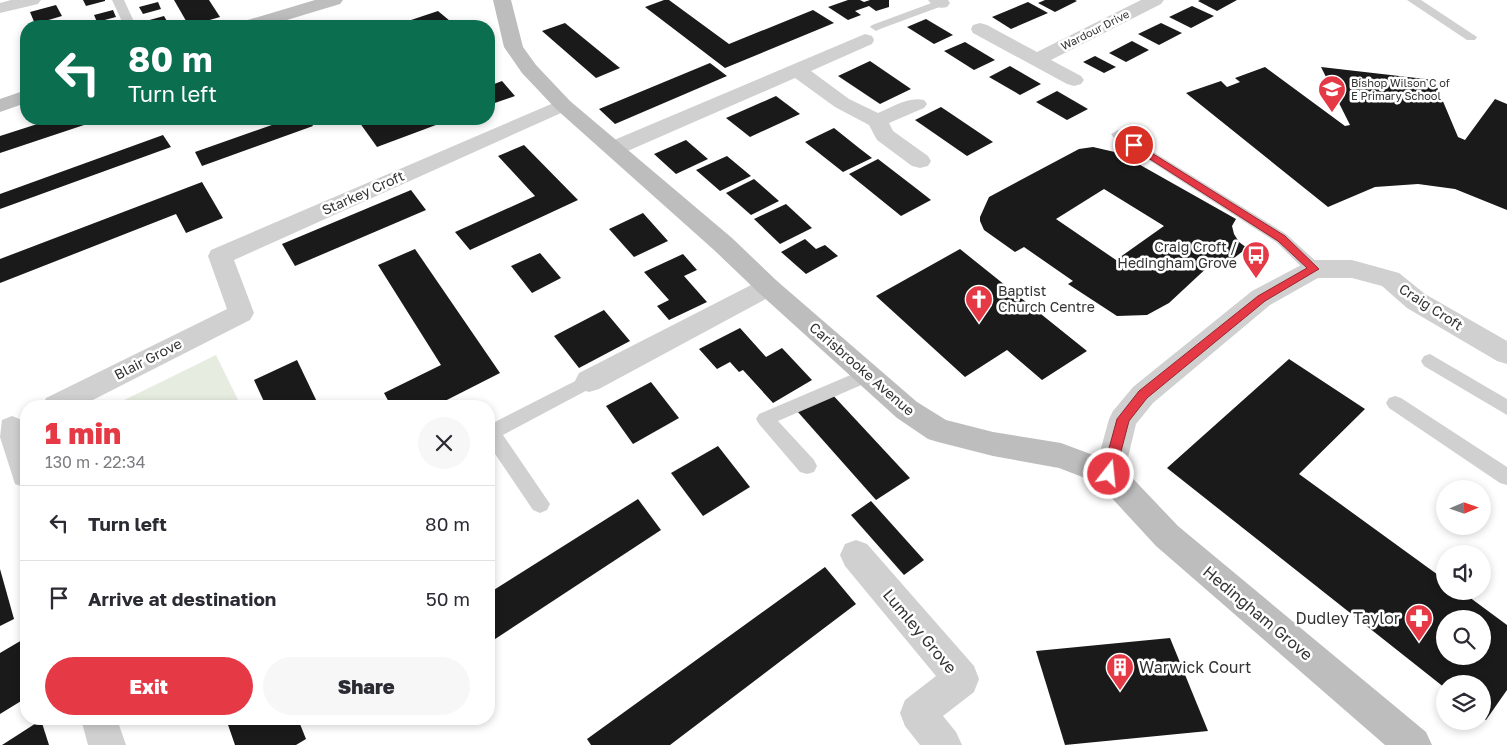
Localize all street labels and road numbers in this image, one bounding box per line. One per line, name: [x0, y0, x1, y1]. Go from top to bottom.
street label: Wardour Drive: [1058, 7, 1131, 52]
street label: Starkey Croft: [319, 167, 407, 218]
street label: Craig Croft: [1396, 280, 1466, 333]
street label: Carisbrooke Avenue: [806, 318, 918, 419]
street label: Blair Grove: [111, 334, 184, 383]
street label: Hedingham Grove: [1199, 561, 1317, 665]
street label: Lumley Grove: [879, 585, 961, 677]

